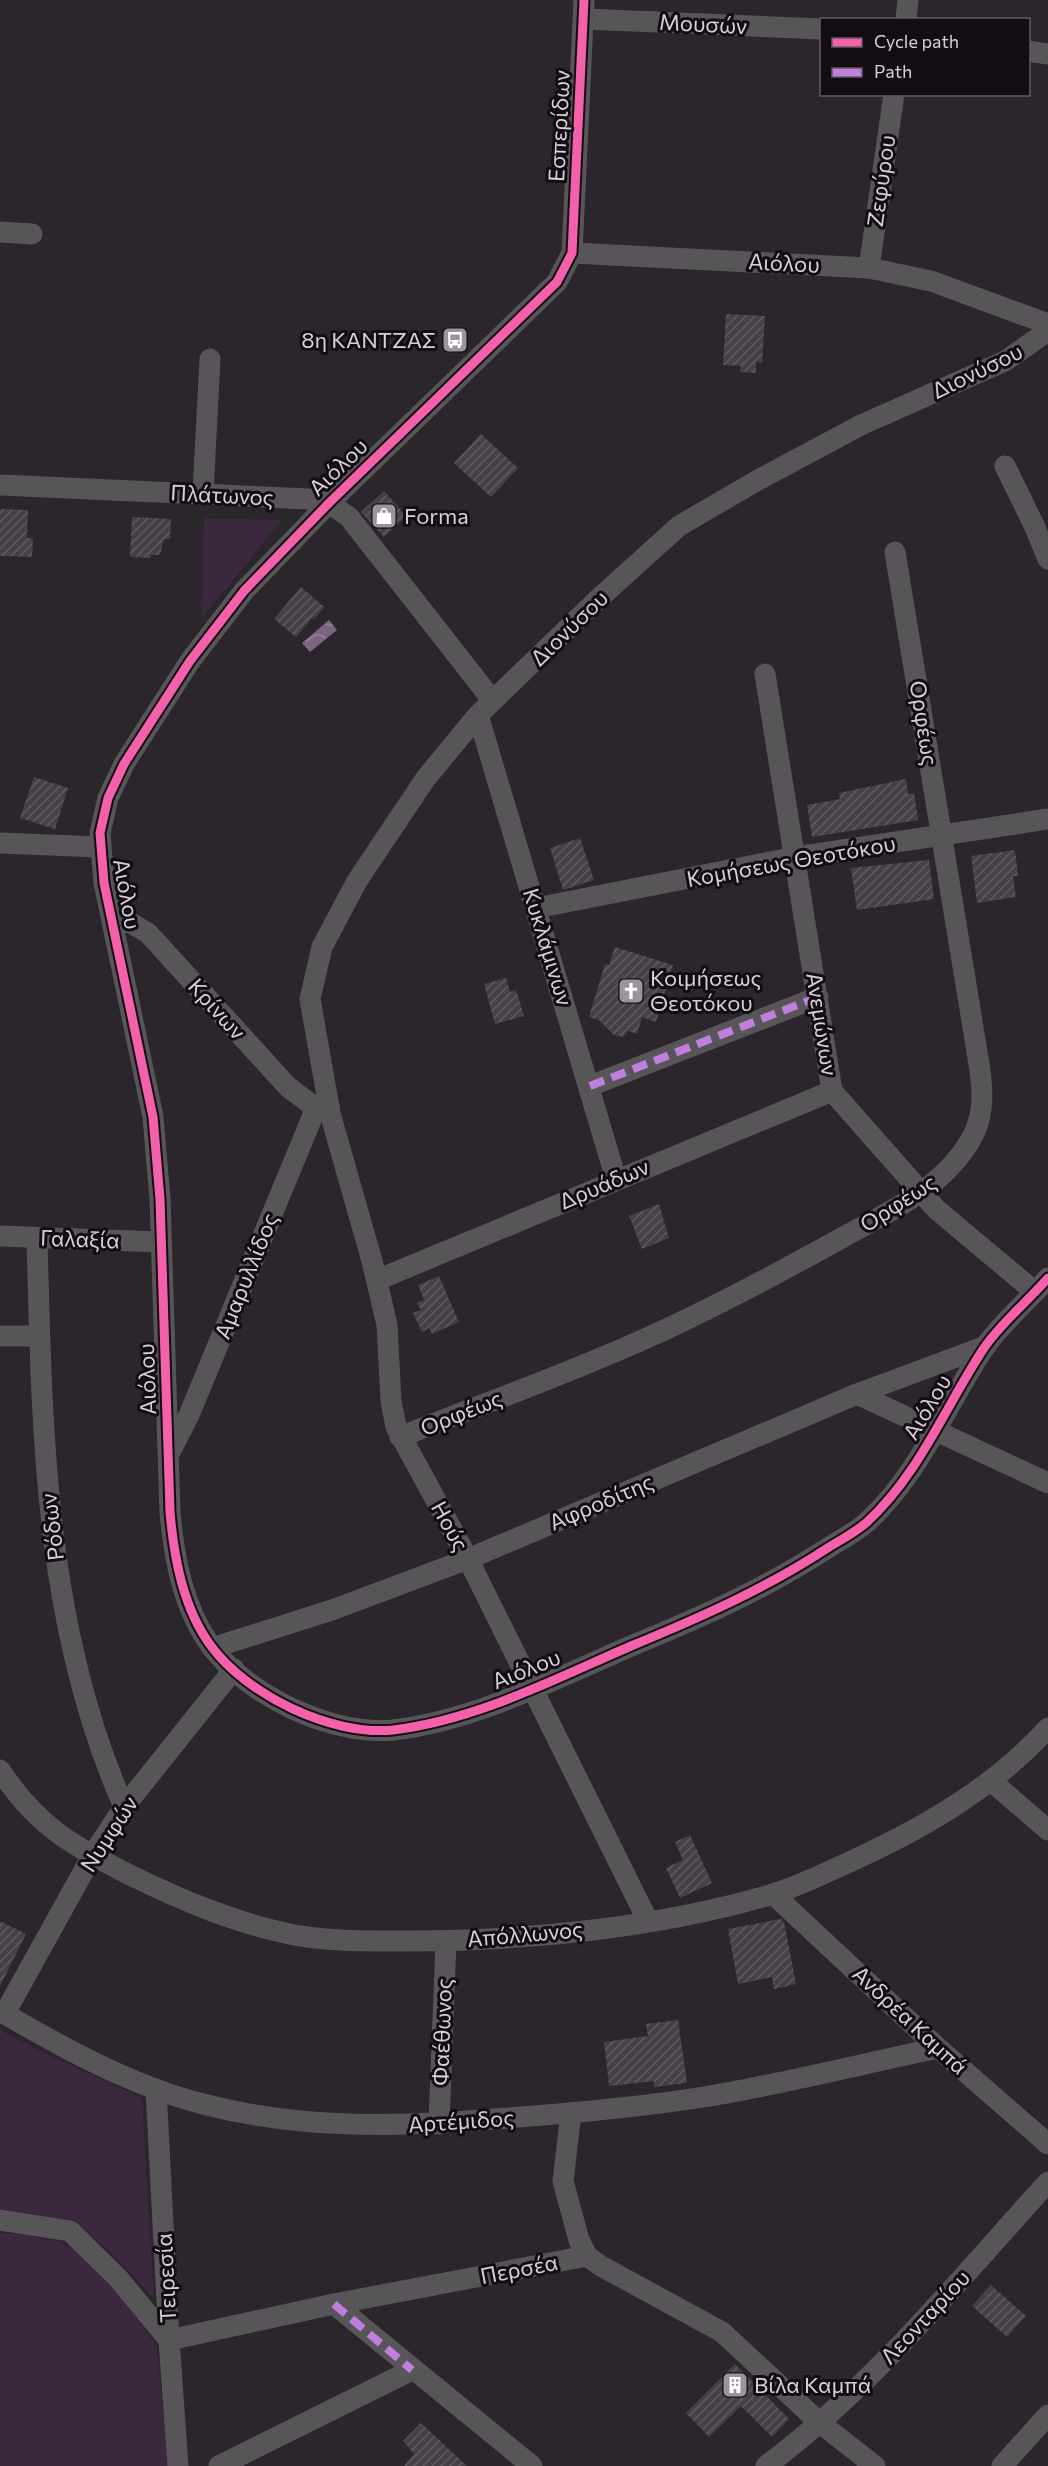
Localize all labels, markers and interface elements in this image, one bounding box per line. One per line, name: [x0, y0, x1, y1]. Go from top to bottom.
street label: Μουσών: [658, 8, 748, 39]
legend: [820, 18, 1030, 96]
text: Cycle path: [874, 30, 959, 52]
text: Path: [874, 60, 912, 82]
street label: Εσπερίδων: [542, 69, 575, 183]
street label: Ζεφύρου: [861, 133, 900, 229]
street label: Αιόλου: [748, 247, 820, 278]
bus stop icon: 8η ΚΑΝΤΖΑΣ: [440, 325, 470, 355]
place label: 8η ΚΑΝΤΖΑΣ: [301, 326, 436, 353]
street label: Διονύσου: [927, 337, 1027, 404]
street label: Αιόλου: [303, 432, 373, 501]
street label: Πλάτωνος: [170, 478, 274, 511]
shop icon: Forma: [369, 501, 399, 531]
place label: Forma: [404, 502, 469, 529]
street label: Διονύσου: [524, 584, 613, 671]
street label: Ορφέως: [904, 679, 945, 767]
street label: Κομήσεως Θεοτόκου: [684, 829, 897, 892]
street label: Αιόλου: [108, 856, 147, 931]
street label: Κυκλάμινων: [518, 885, 579, 1009]
place label: Κοιμήσεως Θεοτόκου: [650, 964, 761, 1016]
street label: Ανεμώνων: [801, 970, 844, 1078]
street label: Κρίνων: [183, 973, 252, 1045]
church icon: Κοιμήσεως Θεοτόκου: [616, 976, 646, 1006]
street label: Δρυάδων: [555, 1153, 653, 1215]
street label: Ορφέως: [855, 1168, 941, 1237]
street label: Αμαρυλλίδος: [208, 1209, 283, 1343]
street label: Γαλαξία: [40, 1224, 120, 1253]
street label: Αιόλου: [132, 1343, 161, 1415]
street label: Αιόλου: [897, 1369, 957, 1444]
street label: Ορφέως: [416, 1384, 505, 1441]
street label: Αφροδίτης: [545, 1468, 657, 1536]
street label: Ρόδων: [34, 1492, 69, 1562]
street label: Ηούς: [426, 1496, 475, 1555]
street label: Αιόλου: [488, 1643, 564, 1694]
street label: Νυμφών: [74, 1791, 143, 1877]
street label: Απόλλωνος: [466, 1915, 584, 1952]
street label: Ανδρέα Καμπά: [847, 1960, 973, 2080]
street label: Φαέθωνος: [426, 1978, 457, 2086]
street label: Αρτέμιδος: [407, 2103, 515, 2138]
street label: Tειρεσία: [150, 2233, 181, 2323]
street label: Περσέα: [478, 2248, 560, 2289]
street label: Λεονταρίου: [874, 2264, 975, 2369]
building icon: Βίλα Καμπά: [720, 2370, 750, 2400]
place label: Βίλα Καμπά: [754, 2371, 871, 2398]

